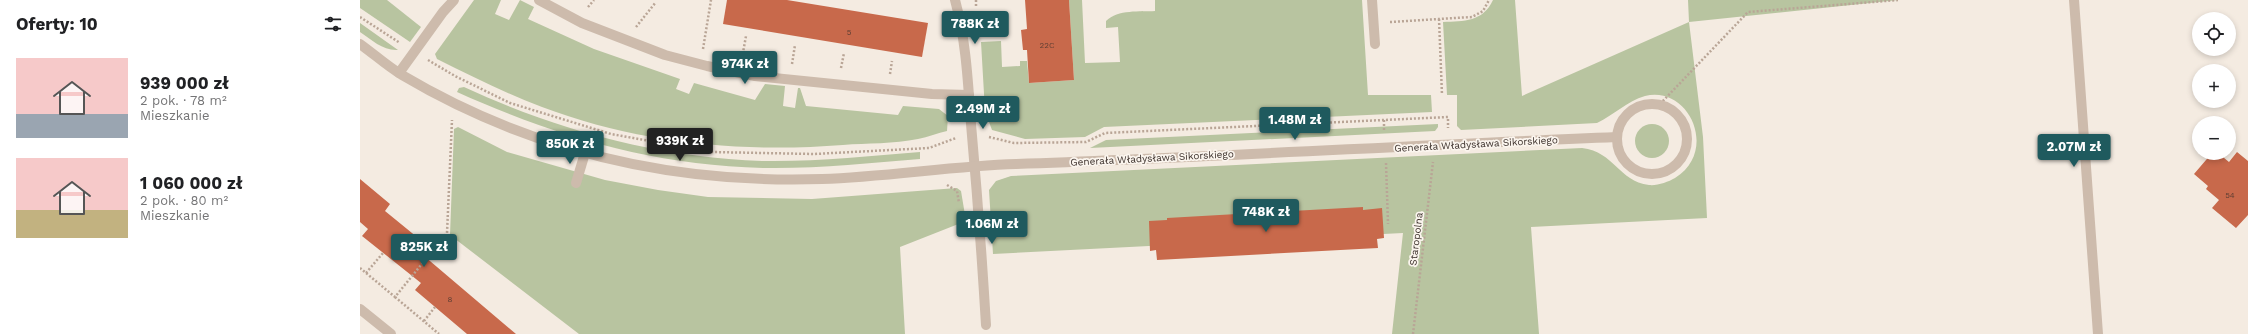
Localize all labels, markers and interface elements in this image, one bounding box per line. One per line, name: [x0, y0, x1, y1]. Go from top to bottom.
pin: 788K zł: [938, 11, 1012, 45]
map controls: [2192, 12, 2236, 160]
button: locate: [2192, 12, 2236, 56]
icon: filters: [322, 13, 344, 35]
text: Oferty: 10: [16, 14, 98, 34]
text: 788K zł: [951, 16, 999, 31]
house number: 5: [847, 28, 852, 37]
house number: 22C: [1040, 41, 1055, 50]
pin: 974K zł: [708, 51, 782, 85]
text: 974K zł: [721, 56, 769, 71]
button: +: [2192, 64, 2236, 108]
text: 939 000 zł: [140, 73, 229, 93]
icon: home: [48, 74, 96, 122]
text: 2 pok. · 78 m²: [140, 93, 227, 108]
pin: 2.49M zł: [942, 96, 1024, 130]
text: 2.49M zł: [955, 101, 1011, 116]
pin: 1.48M zł: [1254, 107, 1336, 141]
text: Mieszkanie: [140, 108, 209, 123]
text: 1.48M zł: [1268, 112, 1322, 127]
button: −: [2192, 116, 2236, 160]
pin: 939K zł: [643, 128, 717, 162]
pin: 850K zł: [533, 131, 607, 165]
text: 939K zł: [656, 133, 704, 148]
street label: Generała Władysława Sikorskiego: [1394, 134, 1558, 154]
pin: 2.07M zł: [2033, 134, 2115, 168]
text: 850K zł: [546, 136, 594, 151]
text: 2.07M zł: [2047, 139, 2101, 154]
street label: Generała Władysława Sikorskiego: [1070, 148, 1234, 168]
text: 1 060 000 zł: [140, 173, 243, 193]
icon: home: [48, 174, 96, 222]
house number: 54: [2225, 191, 2235, 200]
text: 2 pok. · 80 m²: [140, 193, 228, 208]
pin: 748K zł: [1229, 199, 1303, 233]
text: 748K zł: [1242, 204, 1290, 219]
text: Mieszkanie: [140, 208, 209, 223]
pin: 1.06M zł: [951, 211, 1033, 245]
street label: Staropolna: [1407, 212, 1425, 266]
text: 1.06M zł: [965, 216, 1019, 231]
pin: 825K zł: [387, 234, 461, 268]
text: 825K zł: [400, 239, 448, 254]
house number: 8: [448, 295, 453, 304]

